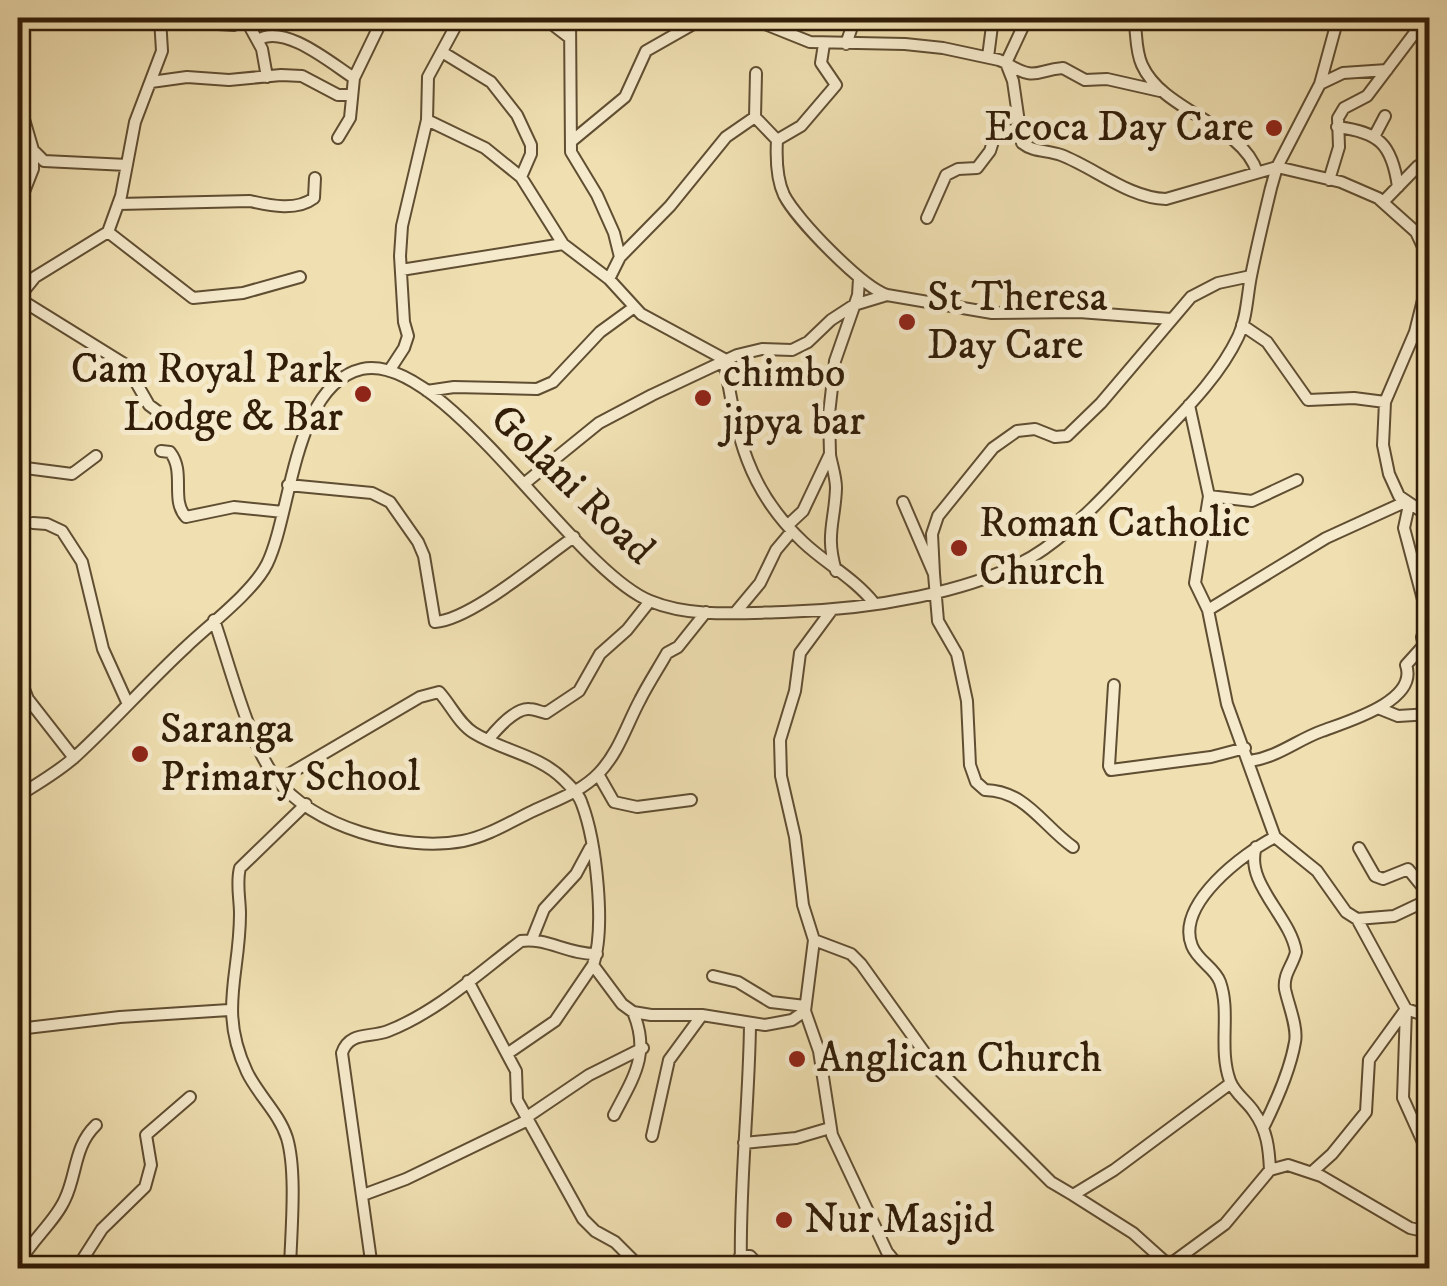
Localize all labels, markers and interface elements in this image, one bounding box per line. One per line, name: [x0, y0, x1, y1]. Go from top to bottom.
place label: Ecoca Day Care: [984, 102, 1254, 154]
marker: Ecoca Day Care: [1263, 117, 1285, 139]
place label: St Theresa Day Care: [927, 272, 1108, 372]
marker: St Theresa Day Care: [896, 311, 918, 333]
place label: Cam Royal Park Lodge & Bar: [71, 344, 343, 444]
place label: chimbo jipya bar: [717, 348, 865, 448]
marker: Cam Royal Park Lodge & Bar: [352, 383, 374, 405]
marker: chimbo jipya bar: [692, 387, 714, 409]
street label: Golani Road: [479, 394, 665, 576]
place label: Roman Catholic Church: [979, 498, 1250, 598]
marker: Roman Catholic Church: [948, 537, 970, 559]
place label: Saranga Primary School: [160, 704, 420, 804]
marker: Saranga Primary School: [129, 743, 151, 765]
place label: Anglican Church: [817, 1033, 1102, 1085]
marker: Anglican Church: [786, 1048, 808, 1070]
place label: Nur Masjid: [804, 1194, 995, 1246]
marker: Nur Masjid: [773, 1209, 795, 1231]

